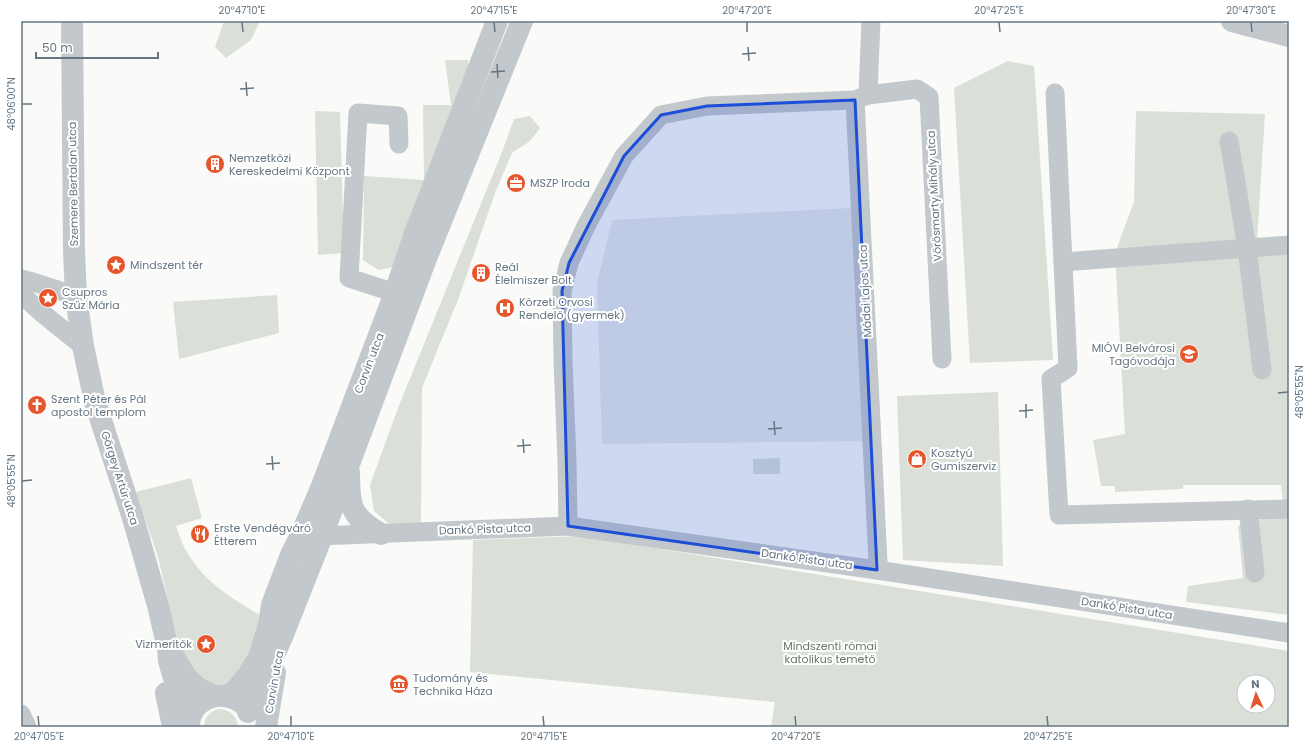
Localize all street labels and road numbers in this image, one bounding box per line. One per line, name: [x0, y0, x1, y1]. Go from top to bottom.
street label: Szemere Bertalan utca: [64, 122, 82, 246]
street label: Vörösmarty Mihály utca: [923, 130, 945, 262]
street label: Mádai Lajos utca: [855, 244, 875, 338]
street label: Corvin utca: [350, 330, 388, 396]
street label: Görgey Artúr utca: [97, 429, 143, 527]
street label: Dankó Pista utca: [439, 519, 531, 539]
street label: Dankó Pista utca: [760, 545, 854, 573]
street label: Dankó Pista utca: [1080, 593, 1174, 623]
street label: Corvin utca: [261, 649, 287, 715]

